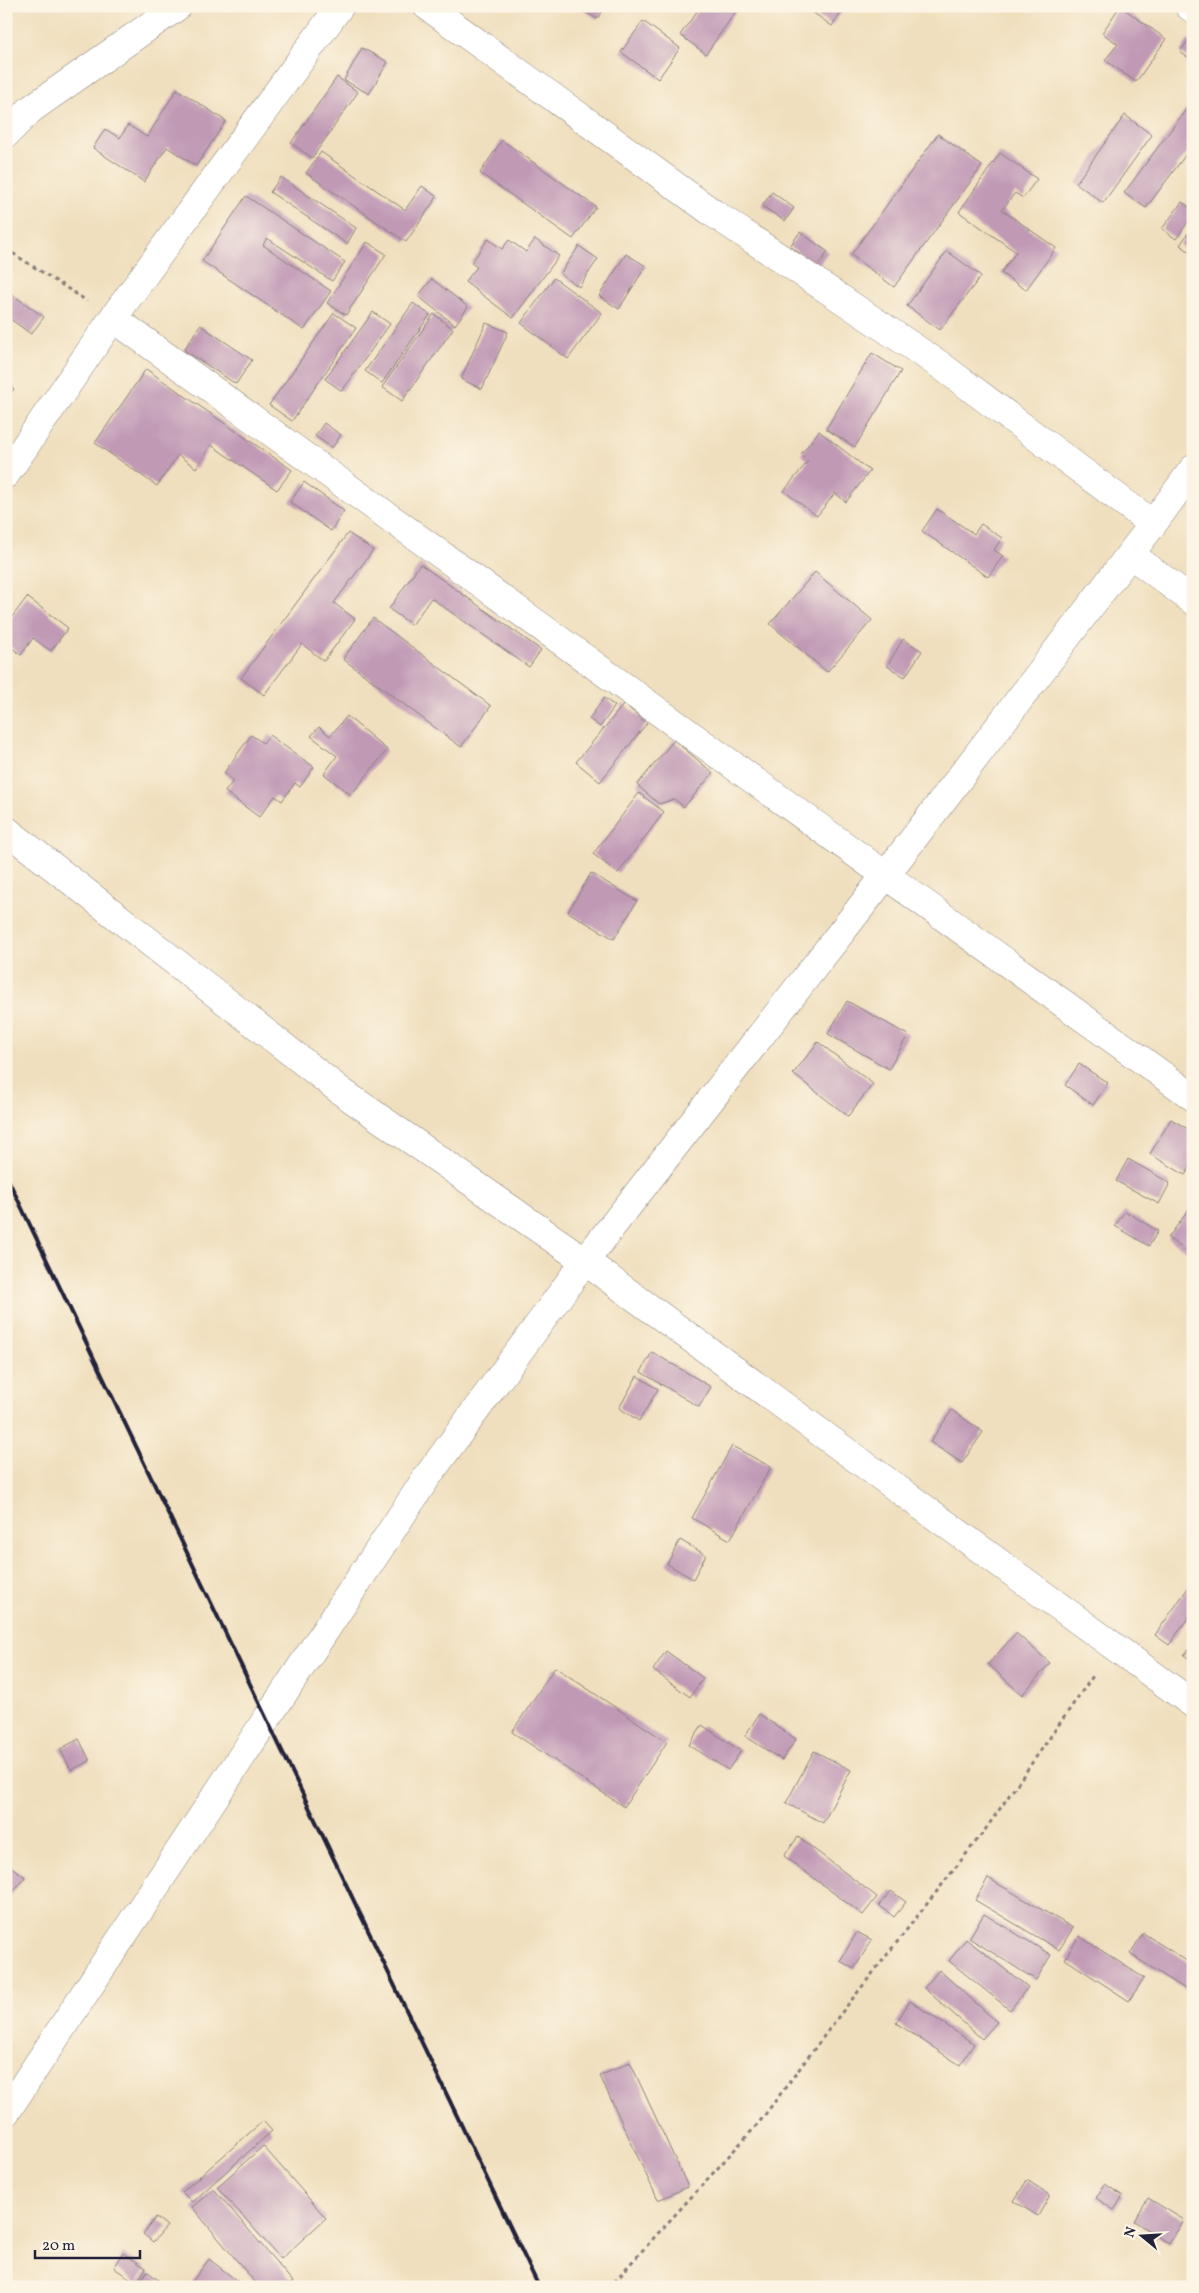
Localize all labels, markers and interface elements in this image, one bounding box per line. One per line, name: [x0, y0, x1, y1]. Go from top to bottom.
north arrow: [1116, 2210, 1166, 2260]
text: N: [1120, 2225, 1142, 2240]
scale bar: [35, 2228, 140, 2260]
text: 20 m: [42, 2236, 75, 2257]

